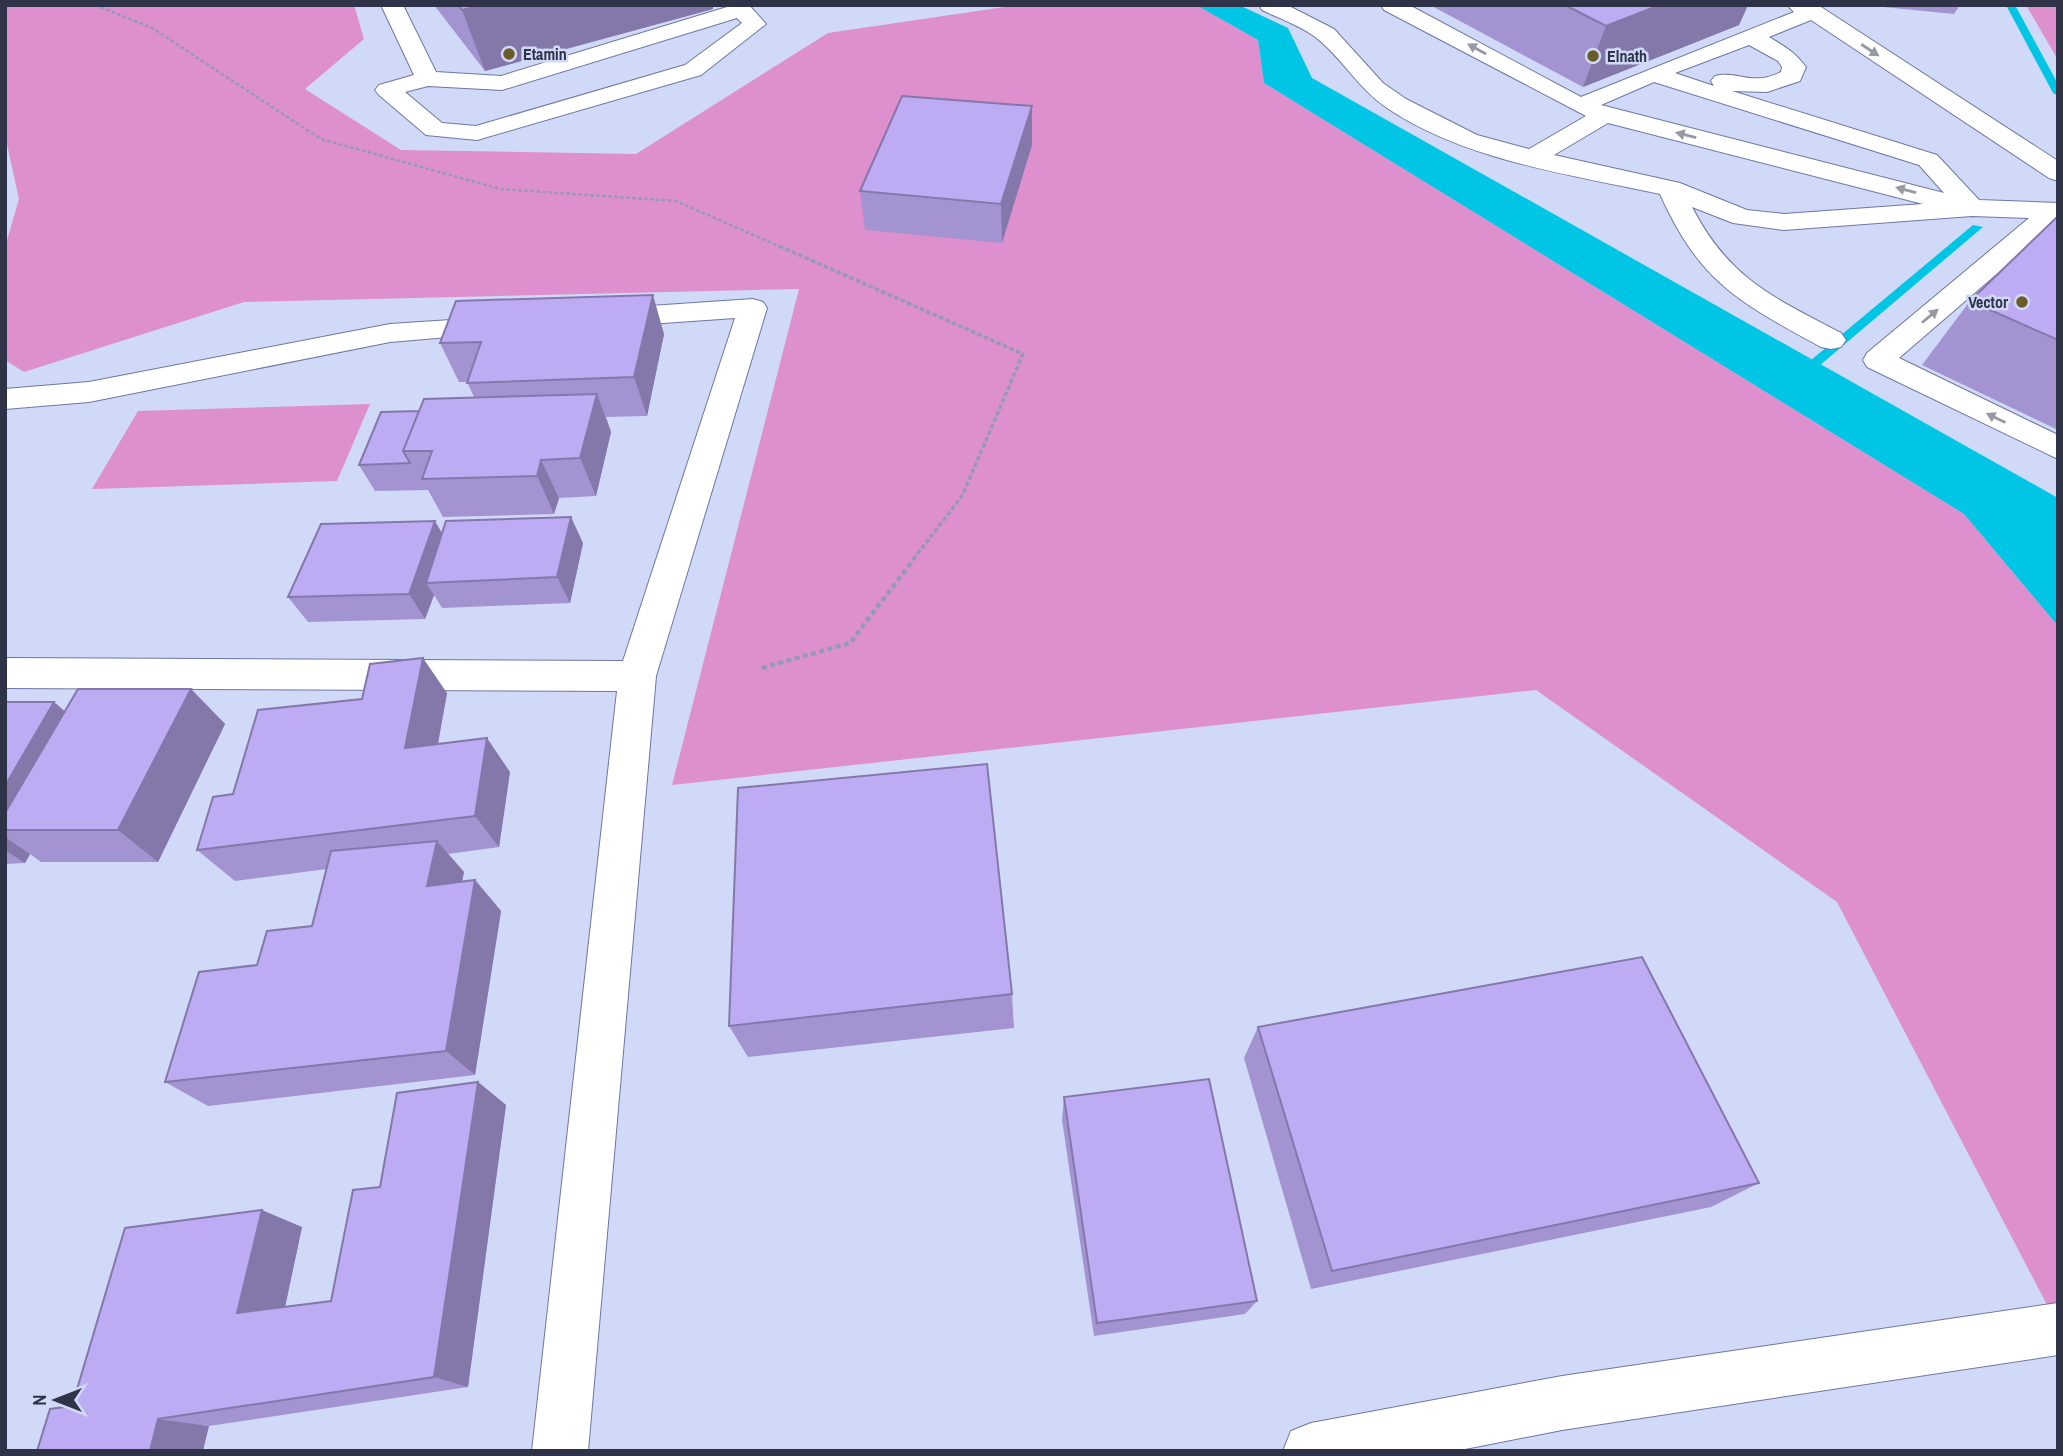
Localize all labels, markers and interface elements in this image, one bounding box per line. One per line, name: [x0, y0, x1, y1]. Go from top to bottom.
place label: Etamin: [523, 43, 567, 65]
one-way arrow: [1467, 43, 1487, 55]
one-way arrow: [1861, 43, 1880, 56]
place label: Elnath: [1607, 45, 1647, 67]
marker: Etamin: [501, 46, 517, 62]
marker: Elnath: [1585, 48, 1601, 64]
one-way arrow: [1674, 129, 1696, 140]
one-way arrow: [1895, 185, 1916, 195]
place label: Vector: [1968, 291, 2009, 313]
marker: Vector: [2014, 294, 2030, 310]
one-way arrow: [1921, 309, 1938, 324]
one-way arrow: [1986, 413, 2006, 424]
north arrow: [21, 1365, 91, 1435]
text: N: [26, 1394, 52, 1406]

